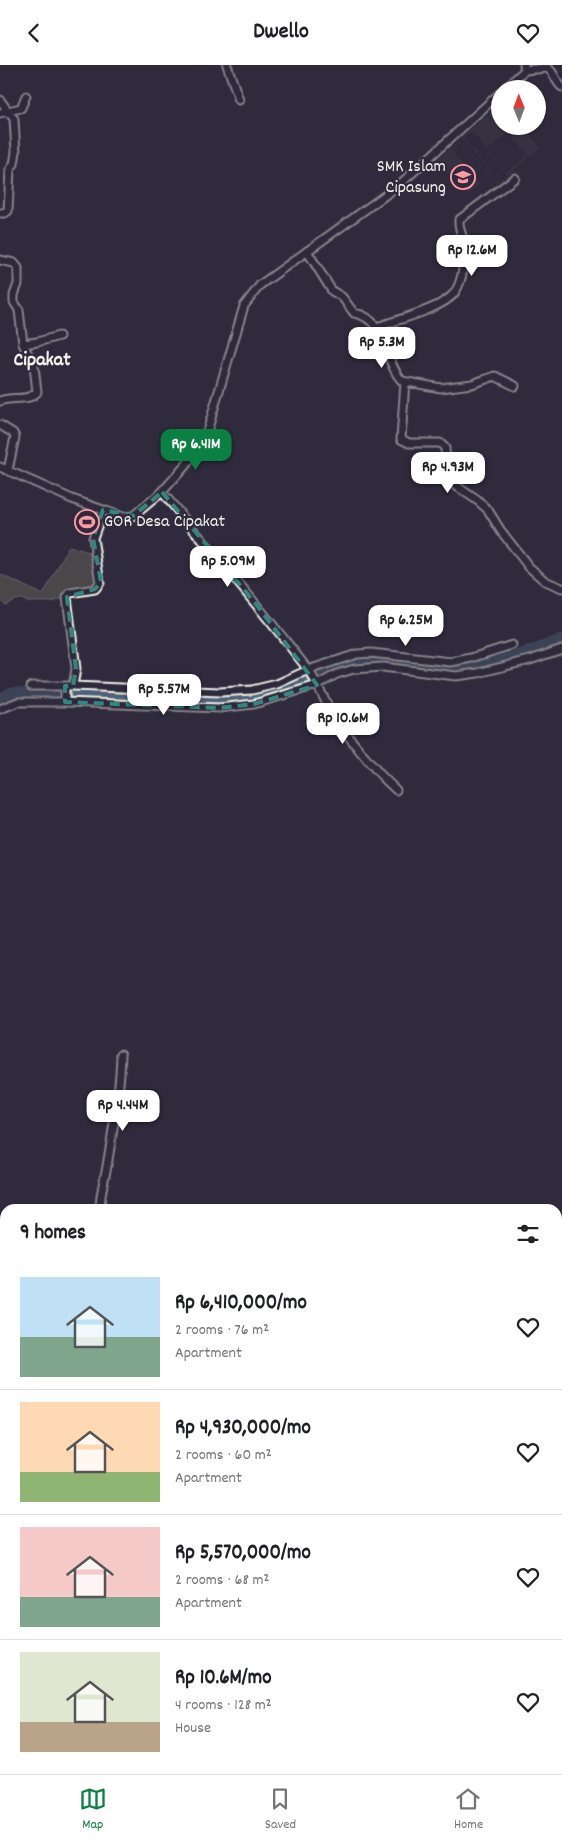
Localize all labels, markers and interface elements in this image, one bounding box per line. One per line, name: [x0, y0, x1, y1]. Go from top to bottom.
text: Dwello: [253, 17, 309, 48]
icon: back: [20, 19, 48, 47]
icon: heart: [514, 19, 542, 47]
north arrow: [491, 80, 546, 135]
map controls: [491, 80, 546, 135]
place label: SMK Islam Cipasung: [377, 155, 446, 201]
school or university icon: SMK Islam Cipasung: [450, 164, 476, 190]
pin: Rp 12.6M: [420, 235, 524, 277]
text: Rp 12.6M: [447, 239, 497, 262]
pin: Rp 5.3M: [336, 327, 428, 369]
text: Rp 5.3M: [359, 331, 405, 354]
district label: Cipakat: [13, 347, 71, 375]
pin: Rp 6.41M: [144, 429, 248, 471]
text: Rp 6.41M: [172, 433, 220, 456]
pin: Rp 4.93M: [396, 451, 500, 494]
text: Rp 4.93M: [422, 456, 474, 479]
sports icon: GOR Desa Cipakat: [74, 509, 100, 535]
place label: GOR Desa Cipakat: [104, 510, 225, 535]
pin: Rp 5.09M: [176, 545, 280, 588]
text: Rp 5.09M: [201, 550, 255, 573]
pin: Rp 6.25M: [354, 605, 458, 647]
text: Rp 6.25M: [379, 609, 433, 632]
pin: Rp 5.57M: [112, 673, 216, 716]
text: Rp 5.57M: [138, 678, 190, 701]
pin: Rp 10.6M: [291, 703, 395, 745]
text: Rp 10.6M: [318, 707, 368, 730]
pin: Rp 4.44M: [71, 1089, 175, 1132]
text: Rp 4.44M: [98, 1094, 148, 1117]
text: 9 homes: [20, 1219, 86, 1249]
icon: filters: [514, 1220, 542, 1248]
text: Rp 6,410,000/mo: [175, 1289, 307, 1319]
icon: home: [60, 1297, 120, 1357]
icon: heart: [514, 1313, 542, 1341]
text: 2 rooms · 76 m²: [175, 1319, 269, 1342]
text: Apartment: [175, 1342, 242, 1365]
text: Rp 4,930,000/mo: [175, 1414, 311, 1444]
icon: home: [60, 1422, 120, 1482]
icon: heart: [514, 1438, 542, 1466]
text: 2 rooms · 60 m²: [175, 1444, 272, 1467]
text: Apartment: [175, 1467, 242, 1490]
text: Rp 5,570,000/mo: [175, 1539, 311, 1569]
icon: home: [60, 1547, 120, 1607]
icon: heart: [514, 1563, 542, 1591]
text: 2 rooms · 68 m²: [175, 1569, 269, 1592]
text: Apartment: [175, 1592, 242, 1615]
text: Rp 10.6M/mo: [175, 1664, 272, 1694]
icon: home: [60, 1672, 120, 1732]
icon: heart: [514, 1688, 542, 1716]
text: 4 rooms · 128 m²: [175, 1694, 272, 1717]
text: House: [175, 1717, 211, 1740]
tab: Map: [79, 1785, 107, 1835]
tab: Saved: [265, 1785, 296, 1835]
tab: Home: [454, 1785, 483, 1835]

